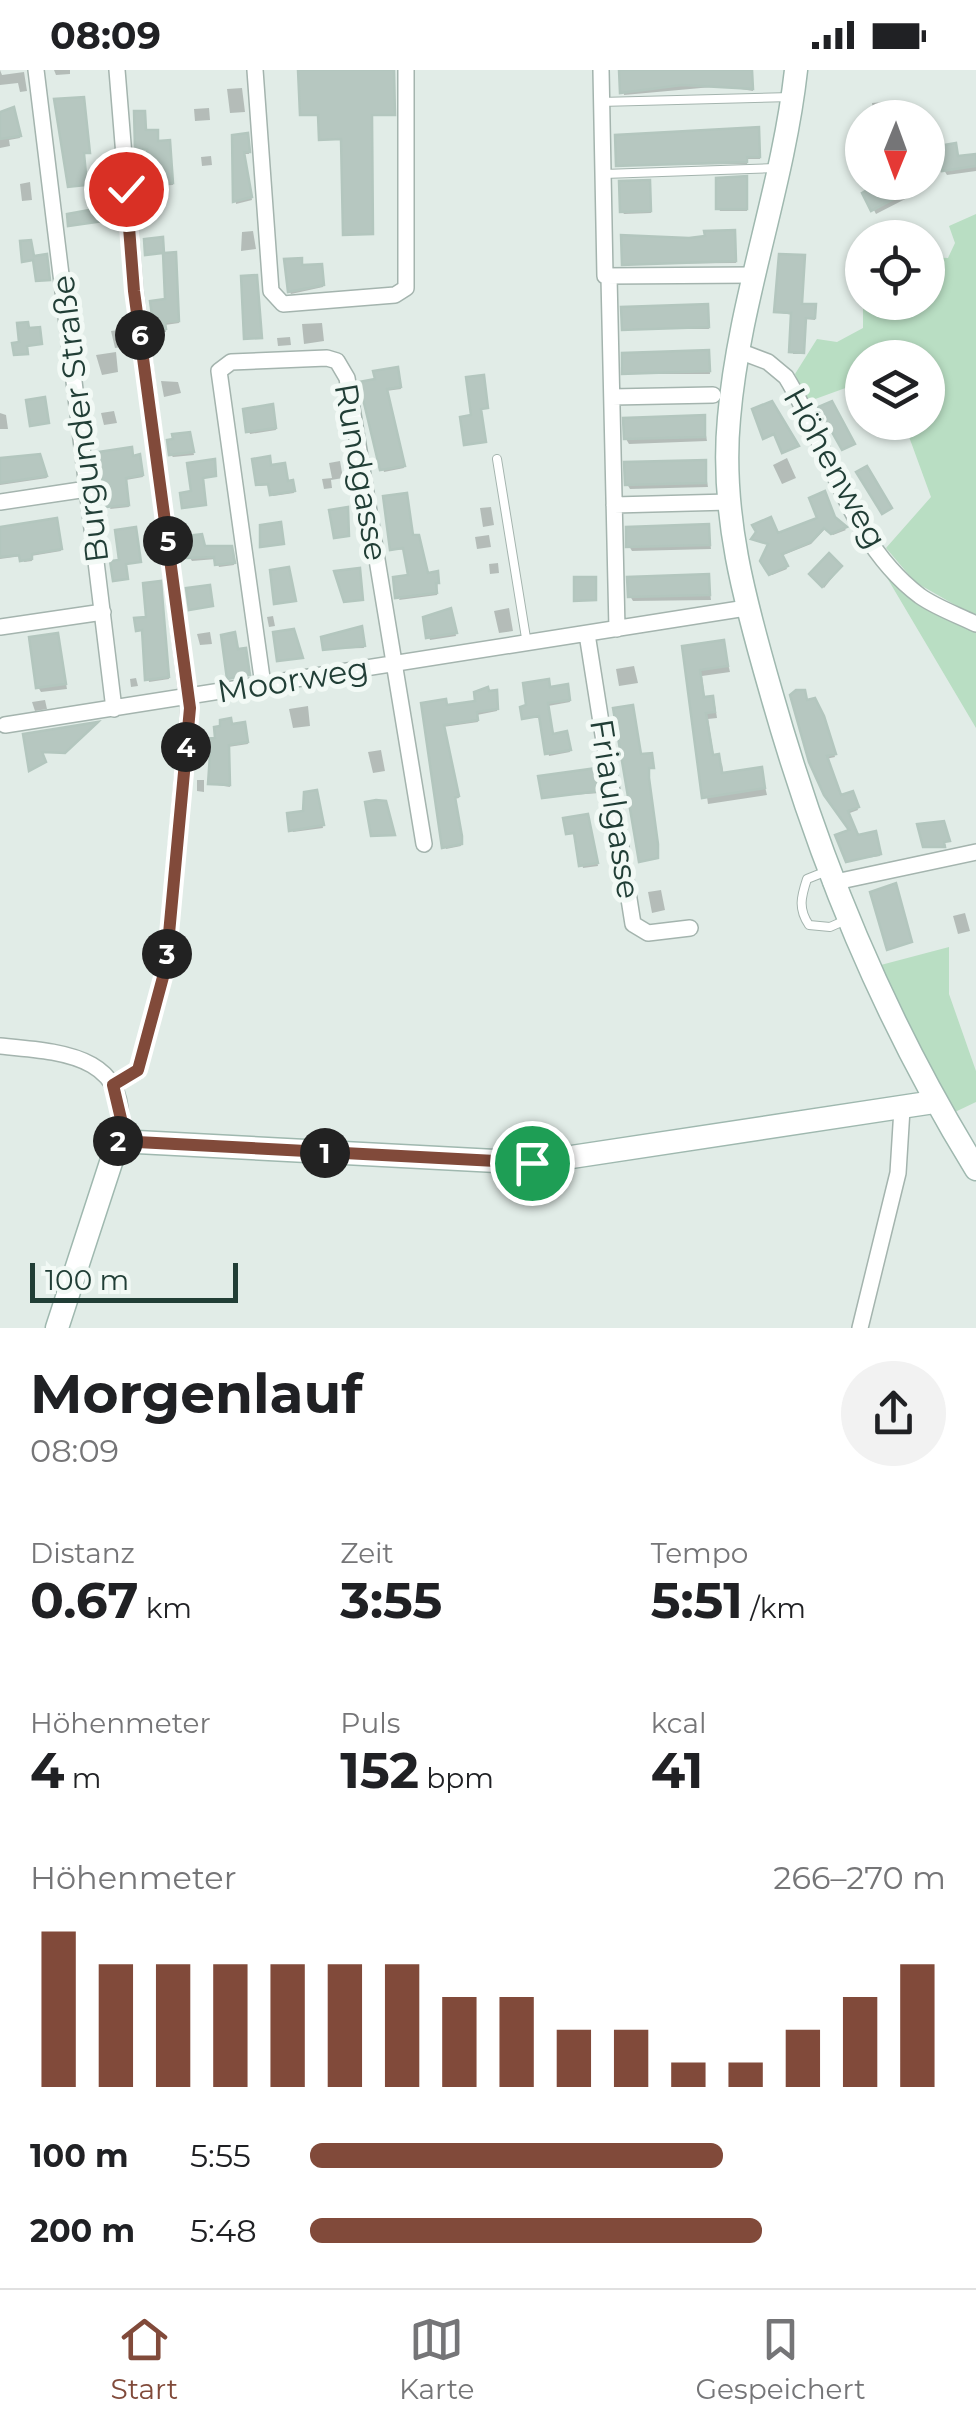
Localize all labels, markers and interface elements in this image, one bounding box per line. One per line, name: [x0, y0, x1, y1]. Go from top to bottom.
text: 08:09: [50, 12, 161, 59]
north arrow: [845, 100, 945, 200]
map controls: [845, 100, 945, 440]
pin: [84, 147, 169, 232]
icon: check: [99, 162, 154, 217]
button: locate: [845, 220, 945, 320]
street label: Burgunder Straße: [43, 273, 116, 565]
pin: 6: [115, 310, 165, 360]
text: 6: [131, 318, 149, 352]
button: layers: [845, 340, 945, 440]
street label: Rundgasse: [327, 380, 396, 564]
street label: Höhenweg: [775, 381, 895, 555]
pin: 5: [143, 516, 193, 566]
text: 5: [160, 524, 176, 558]
street label: Moorweg: [214, 648, 371, 711]
street label: Friaulgasse: [582, 716, 649, 902]
pin: 4: [161, 722, 211, 772]
text: 4: [176, 730, 196, 764]
pin: 3: [142, 929, 192, 979]
text: 3: [159, 937, 175, 971]
pin: 2: [93, 1116, 143, 1166]
pin: [490, 1121, 575, 1206]
text: 2: [110, 1124, 126, 1158]
pin: 1: [300, 1128, 350, 1178]
text: 1: [320, 1136, 330, 1170]
icon: arrive: [505, 1136, 560, 1191]
scale bar: [30, 1258, 238, 1302]
text: 100 m: [45, 1263, 129, 1297]
text: Morgenlauf: [30, 1360, 363, 1427]
button: share: [841, 1361, 946, 1466]
text: 08:09: [30, 1431, 119, 1470]
text: Distanz: [30, 1536, 135, 1570]
text: Zeit: [340, 1536, 394, 1570]
text: Tempo: [651, 1536, 748, 1570]
text: 0.67: [30, 1570, 138, 1631]
text: 3:55: [340, 1570, 442, 1631]
text: 5:51: [651, 1570, 743, 1631]
text: km: [138, 1591, 192, 1625]
text: /km: [743, 1591, 806, 1625]
text: Höhenmeter: [30, 1706, 211, 1740]
text: Puls: [340, 1706, 400, 1740]
text: kcal: [651, 1706, 707, 1740]
text: 4: [30, 1740, 64, 1801]
text: 152: [340, 1740, 419, 1801]
text: 41: [651, 1740, 703, 1801]
text: m: [64, 1761, 102, 1795]
text: bpm: [419, 1761, 494, 1795]
text: Höhenmeter: [30, 1858, 237, 1897]
text: 266–270 m: [773, 1858, 946, 1897]
text: 100 m: [30, 2136, 129, 2175]
text: 5:55: [190, 2136, 251, 2175]
text: 200 m: [30, 2211, 135, 2250]
text: 5:48: [190, 2211, 257, 2250]
tab: Start: [110, 2312, 178, 2406]
tab: Karte: [399, 2312, 474, 2406]
tab: Gespeichert: [695, 2312, 866, 2406]

